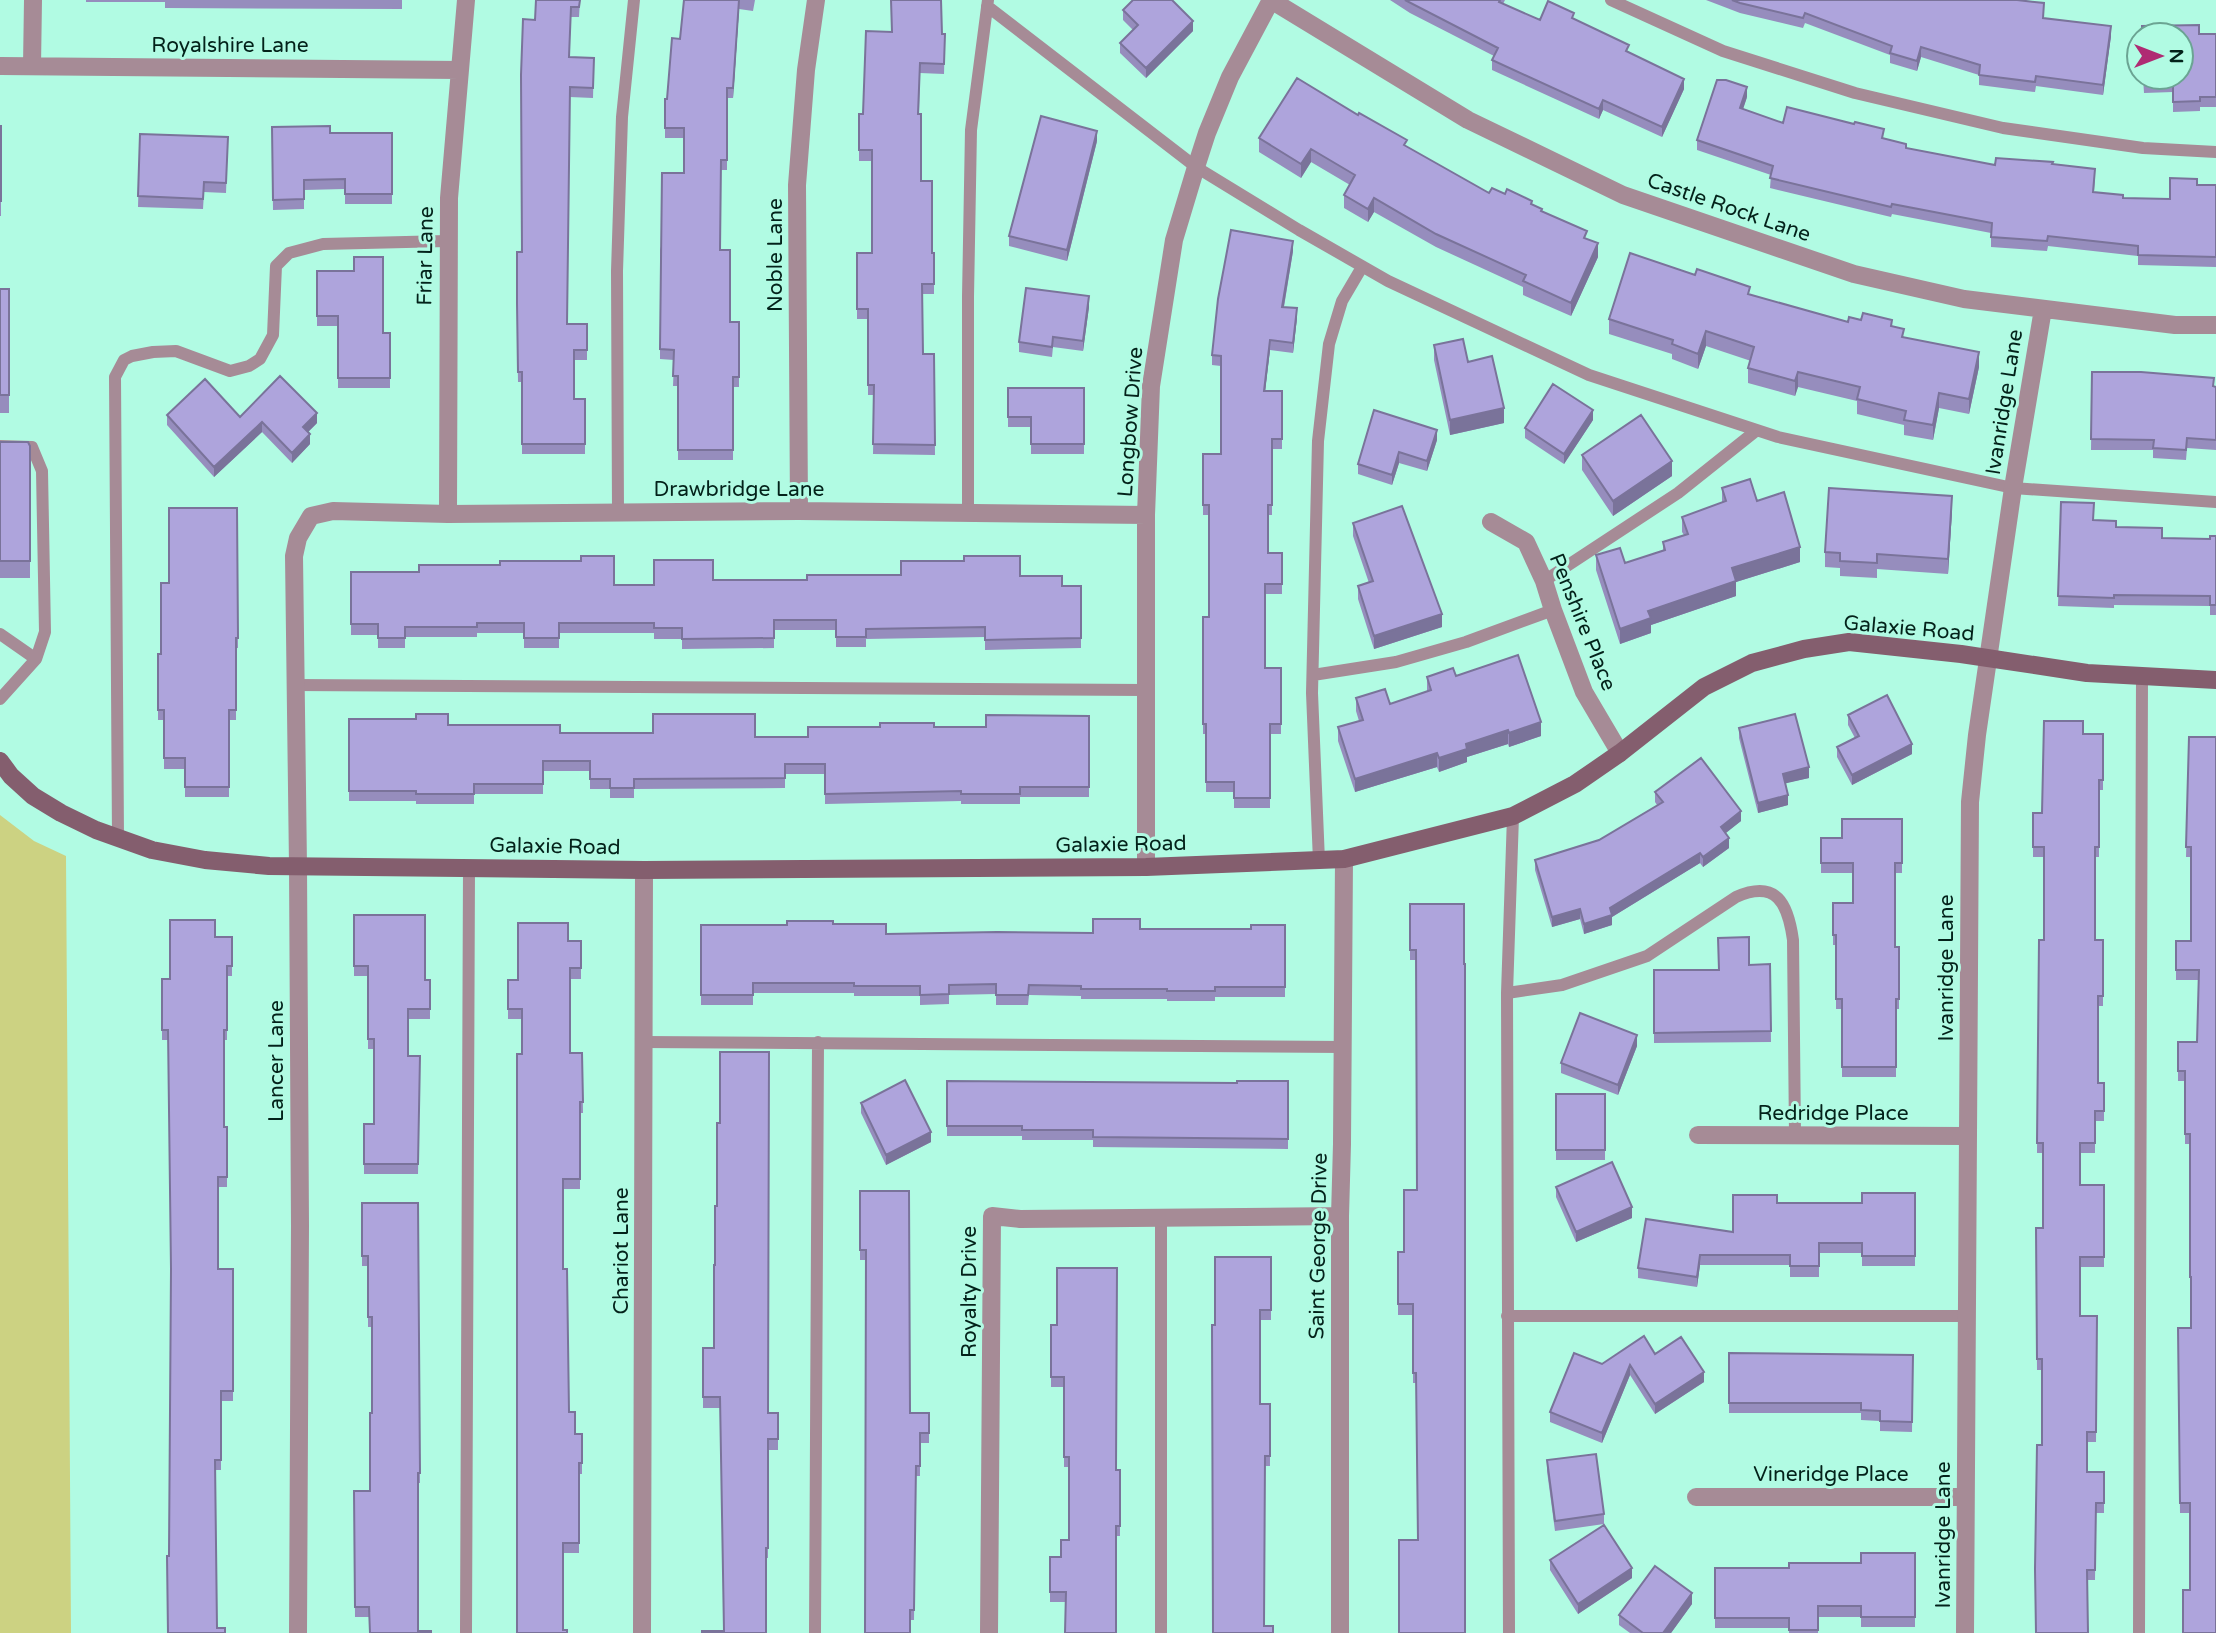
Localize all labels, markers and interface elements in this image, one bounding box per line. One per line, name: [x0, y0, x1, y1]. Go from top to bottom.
north arrow: [2125, 21, 2195, 91]
street label: Royalshire Lane: [151, 33, 309, 58]
text: N: [2165, 48, 2187, 64]
street label: Castle Rock Lane: [1644, 168, 1814, 247]
street label: Noble Lane: [763, 198, 788, 312]
street label: Friar Lane: [412, 206, 439, 306]
street label: Ivanridge Lane: [1981, 327, 2028, 477]
street label: Longbow Drive: [1113, 346, 1148, 498]
street label: Drawbridge Lane: [654, 477, 825, 502]
street label: Penshire Place: [1544, 550, 1621, 695]
street label: Galaxie Road: [1842, 610, 1976, 647]
street label: Galaxie Road: [1055, 831, 1187, 858]
street label: Galaxie Road: [489, 833, 621, 860]
street label: Ivanridge Lane: [1934, 894, 1959, 1042]
street label: Lancer Lane: [264, 1000, 289, 1122]
street label: Redridge Place: [1757, 1101, 1909, 1126]
street label: Saint George Drive: [1304, 1152, 1333, 1340]
street label: Chariot Lane: [609, 1187, 634, 1315]
street label: Royalty Drive: [957, 1226, 982, 1358]
street label: Ivanridge Lane: [1931, 1461, 1956, 1609]
street label: Vineridge Place: [1753, 1462, 1909, 1487]

